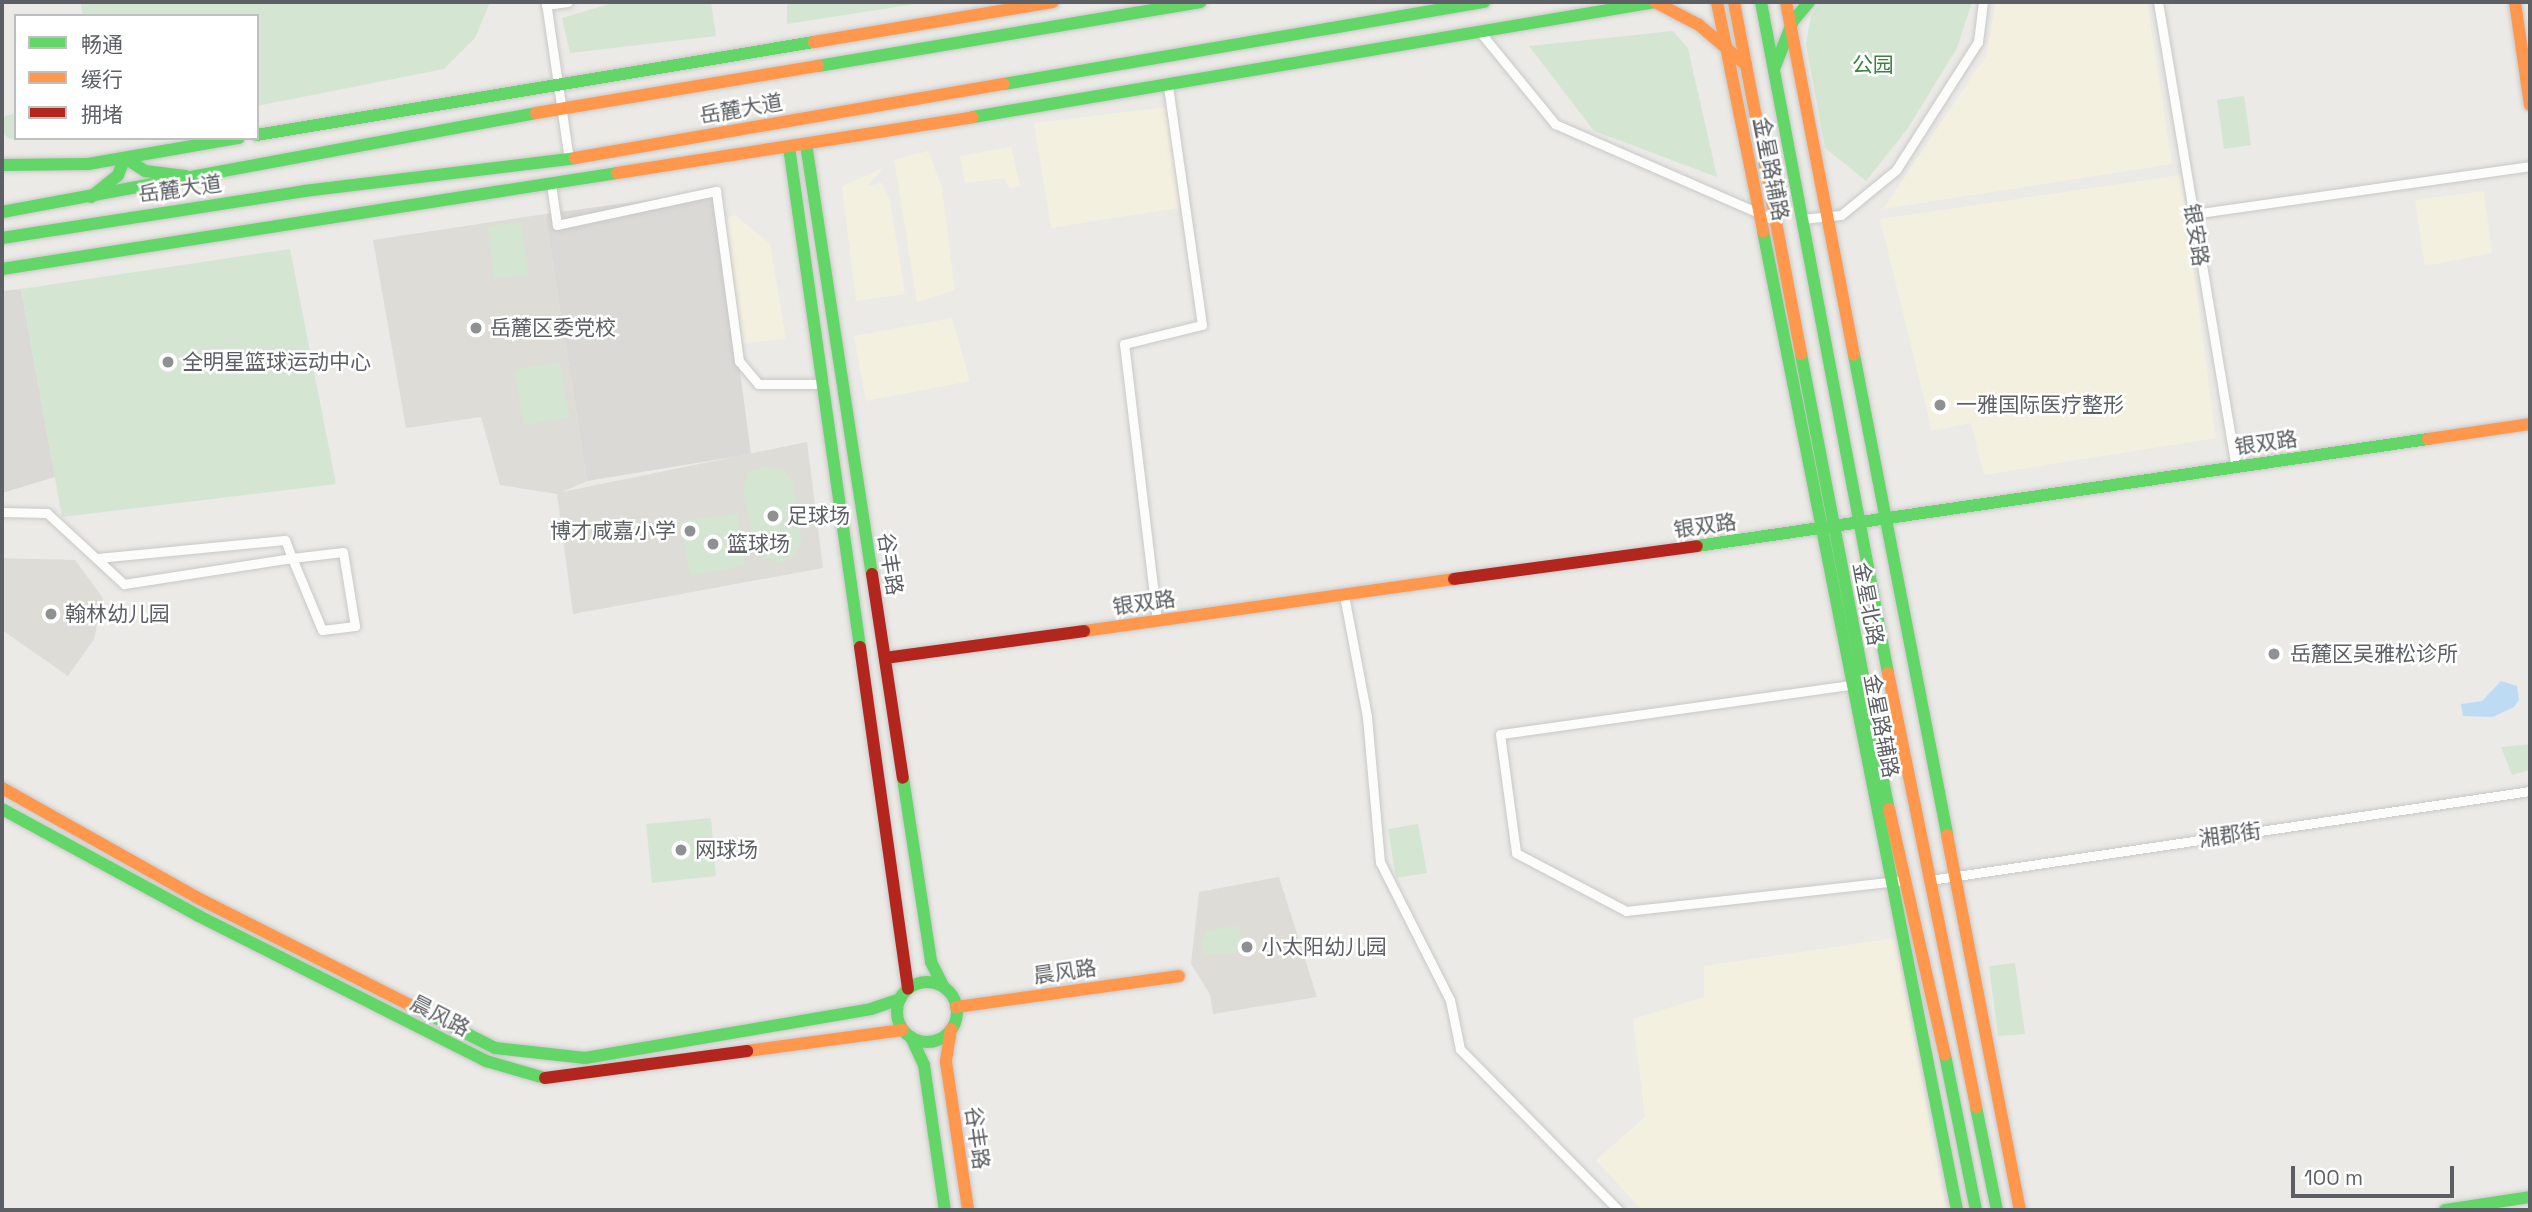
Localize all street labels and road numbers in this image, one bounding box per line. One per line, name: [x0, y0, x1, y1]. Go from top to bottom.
street label: 岳麓大道: [697, 89, 785, 129]
street label: 金星路辅路: [1749, 115, 1793, 223]
street label: 岳麓大道: [137, 171, 223, 207]
street label: 银安路: [2179, 202, 2213, 268]
street label: 银双路: [2233, 426, 2299, 460]
street label: 银双路: [1672, 509, 1738, 543]
street label: 谷丰路: [873, 531, 907, 597]
street label: 金星北路: [1848, 560, 1888, 648]
street label: 银双路: [1111, 586, 1177, 620]
street label: 金星路辅路: [1859, 672, 1903, 780]
street label: 湘郡街: [2197, 818, 2263, 852]
street label: 晨风路: [1032, 955, 1098, 989]
street label: 晨风路: [406, 990, 474, 1042]
street label: 谷丰路: [960, 1105, 994, 1171]

